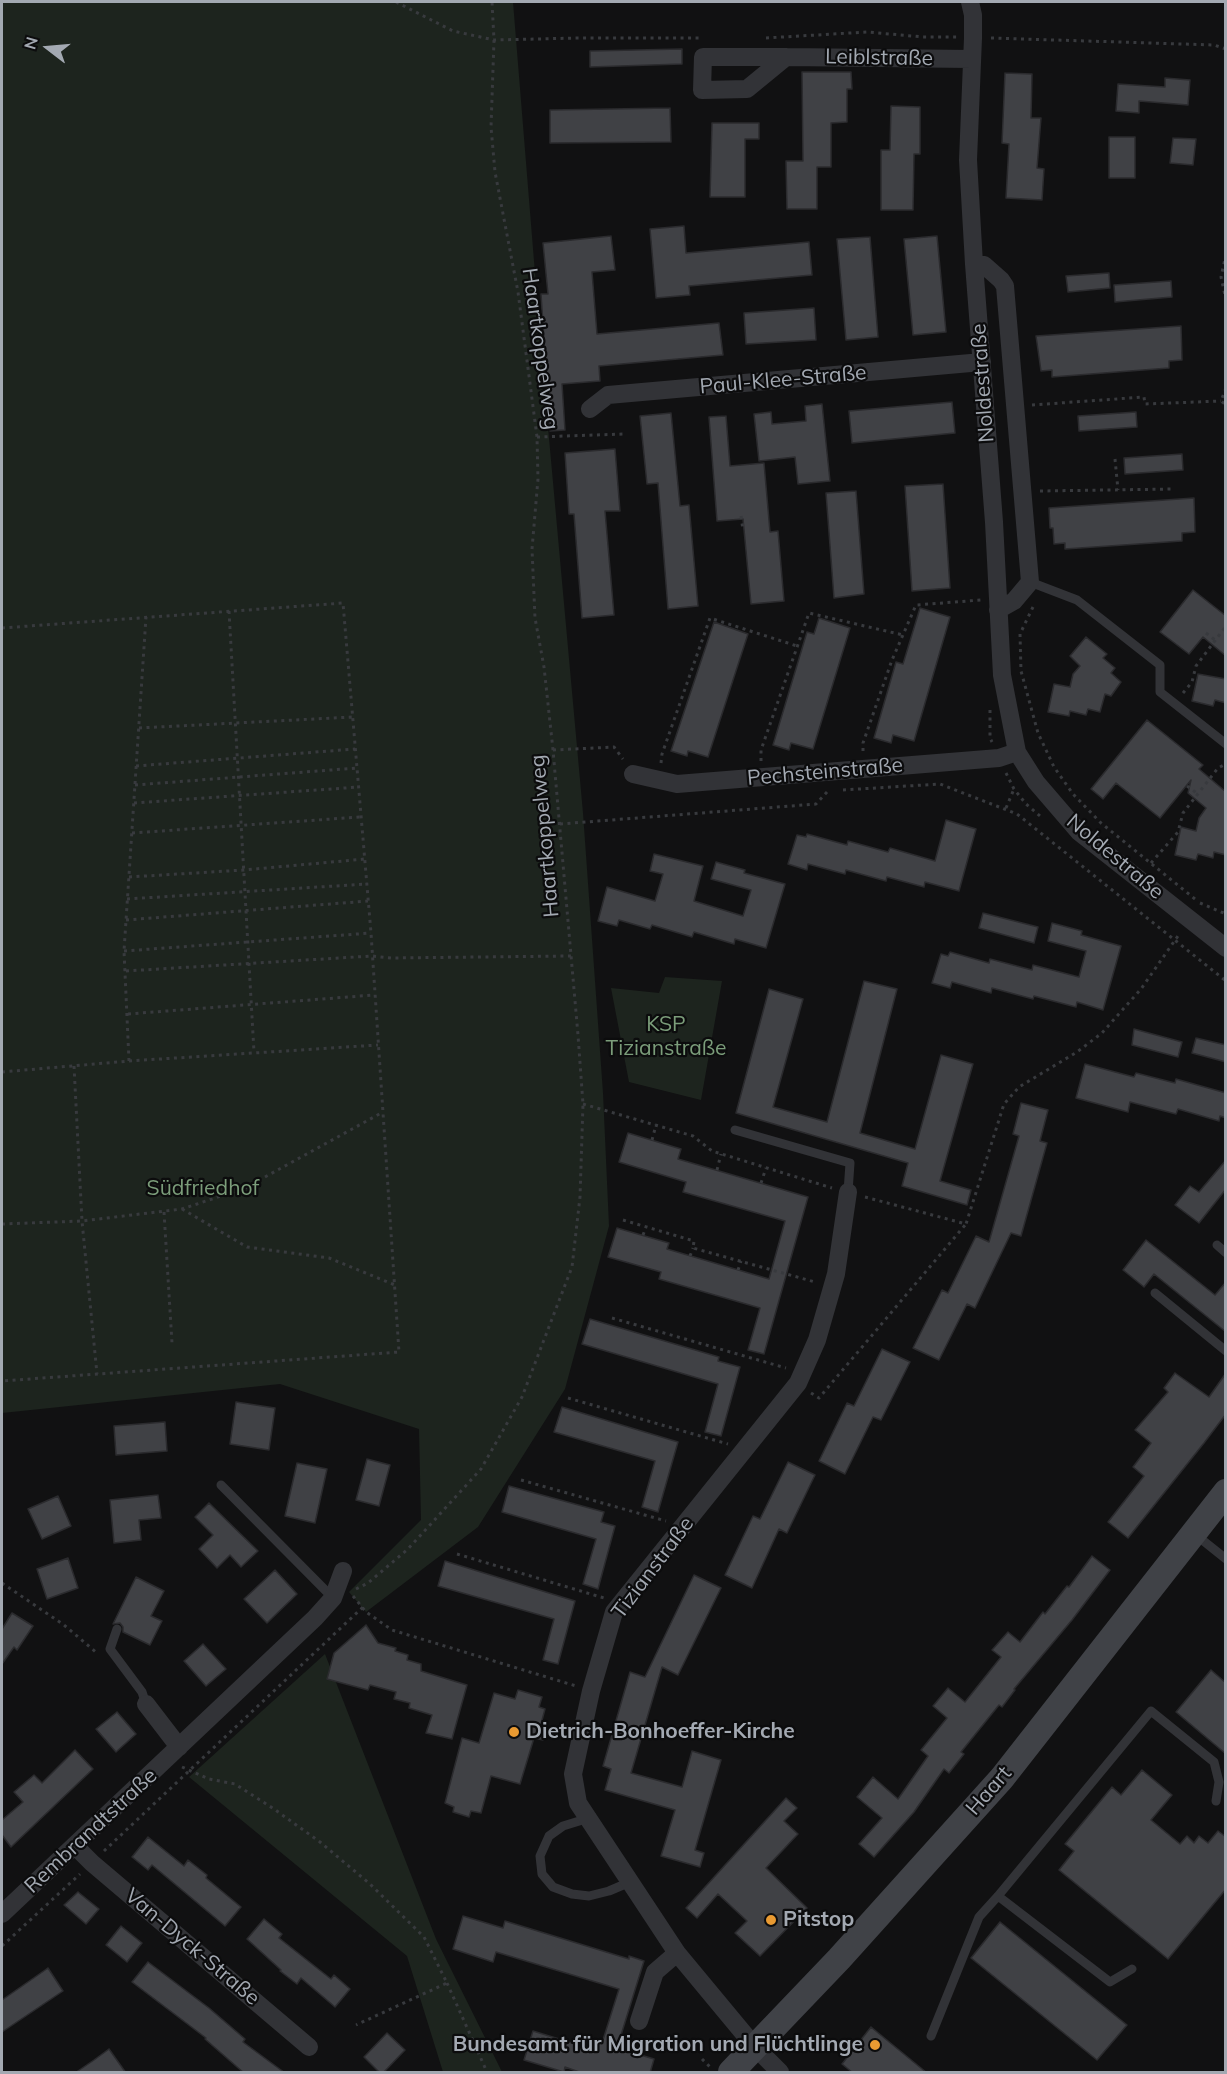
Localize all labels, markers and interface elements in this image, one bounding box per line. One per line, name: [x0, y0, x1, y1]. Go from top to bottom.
north arrow: [18, 18, 78, 78]
text: N: [19, 34, 42, 52]
street label: Leiblstraße: [825, 44, 933, 72]
street label: Haartkoppelweg: [516, 266, 564, 432]
street label: Noldestraße: [966, 323, 1000, 443]
street label: Paul-Klee-Straße: [699, 360, 867, 400]
street label: Pechsteinstraße: [746, 753, 904, 791]
street label: Haartkoppelweg: [525, 754, 565, 918]
street label: Noldestraße: [1061, 809, 1169, 905]
park label: KSP Tizianstraße: [605, 1012, 727, 1062]
park label: Südfriedhof: [147, 1176, 259, 1202]
street label: Tizianstraße: [607, 1512, 699, 1624]
place label: Dietrich-Bonhoeffer-Kirche: [526, 1719, 795, 1745]
marker: Dietrich-Bonhoeffer-Kirche: [507, 1725, 521, 1739]
street label: Haart: [961, 1761, 1017, 1821]
street label: Rembrandtstraße: [20, 1763, 162, 1899]
street label: Van-Dyck-Straße: [119, 1883, 265, 2011]
place label: Pitstop: [783, 1907, 854, 1933]
marker: Pitstop: [764, 1913, 778, 1927]
place label: Bundesamt für Migration und Flüchtlinge: [453, 2032, 863, 2058]
marker: Bundesamt für Migration und Flüchtlinge: [868, 2038, 882, 2052]

